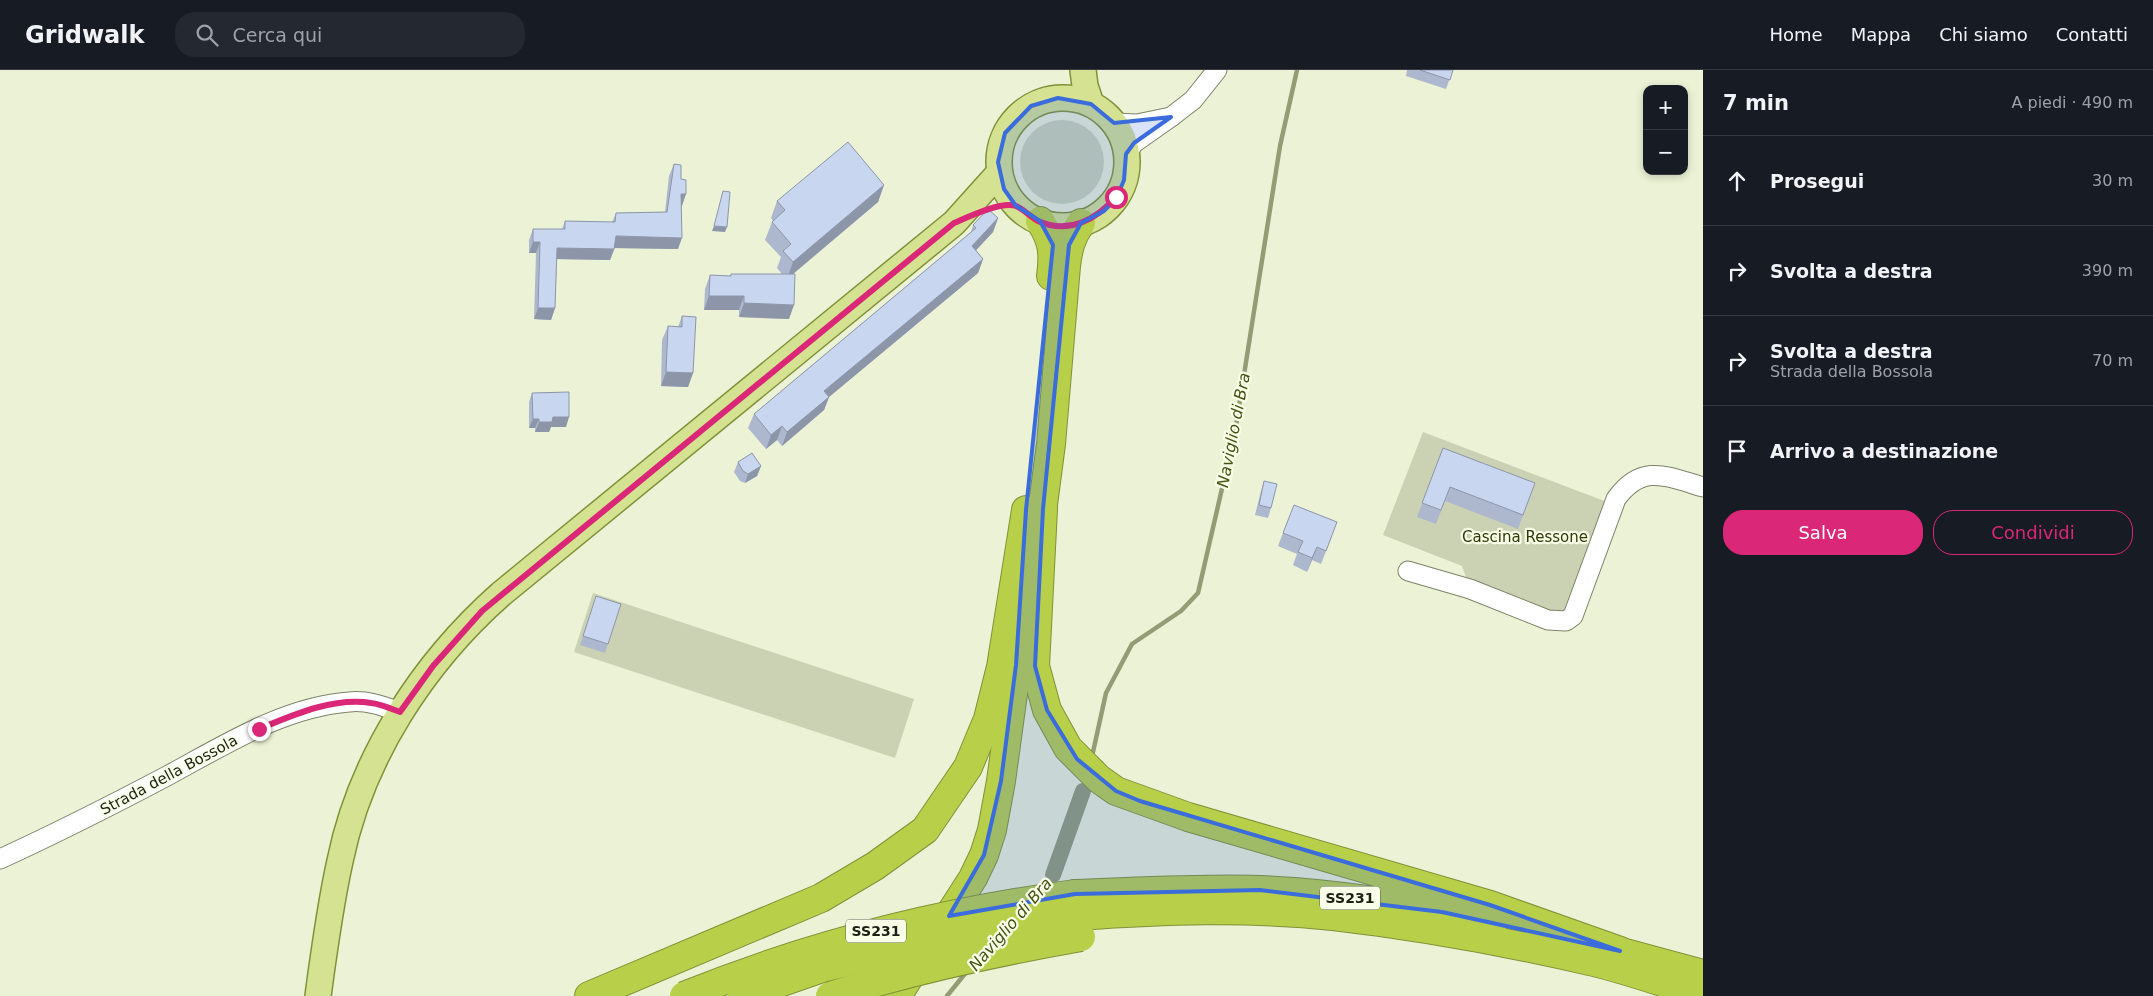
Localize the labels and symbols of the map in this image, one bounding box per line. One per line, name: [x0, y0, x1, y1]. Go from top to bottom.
route start: [1105, 186, 1128, 209]
water label: Naviglio di Bra: [1213, 371, 1254, 489]
park label: Cascina Ressone: [1462, 528, 1588, 546]
route end: [248, 718, 271, 741]
street label: Strada della Bossola: [97, 731, 241, 819]
water label: Naviglio di Bra: [965, 874, 1056, 975]
road number: SS231: [1320, 886, 1380, 910]
road number: SS231: [846, 919, 906, 942]

